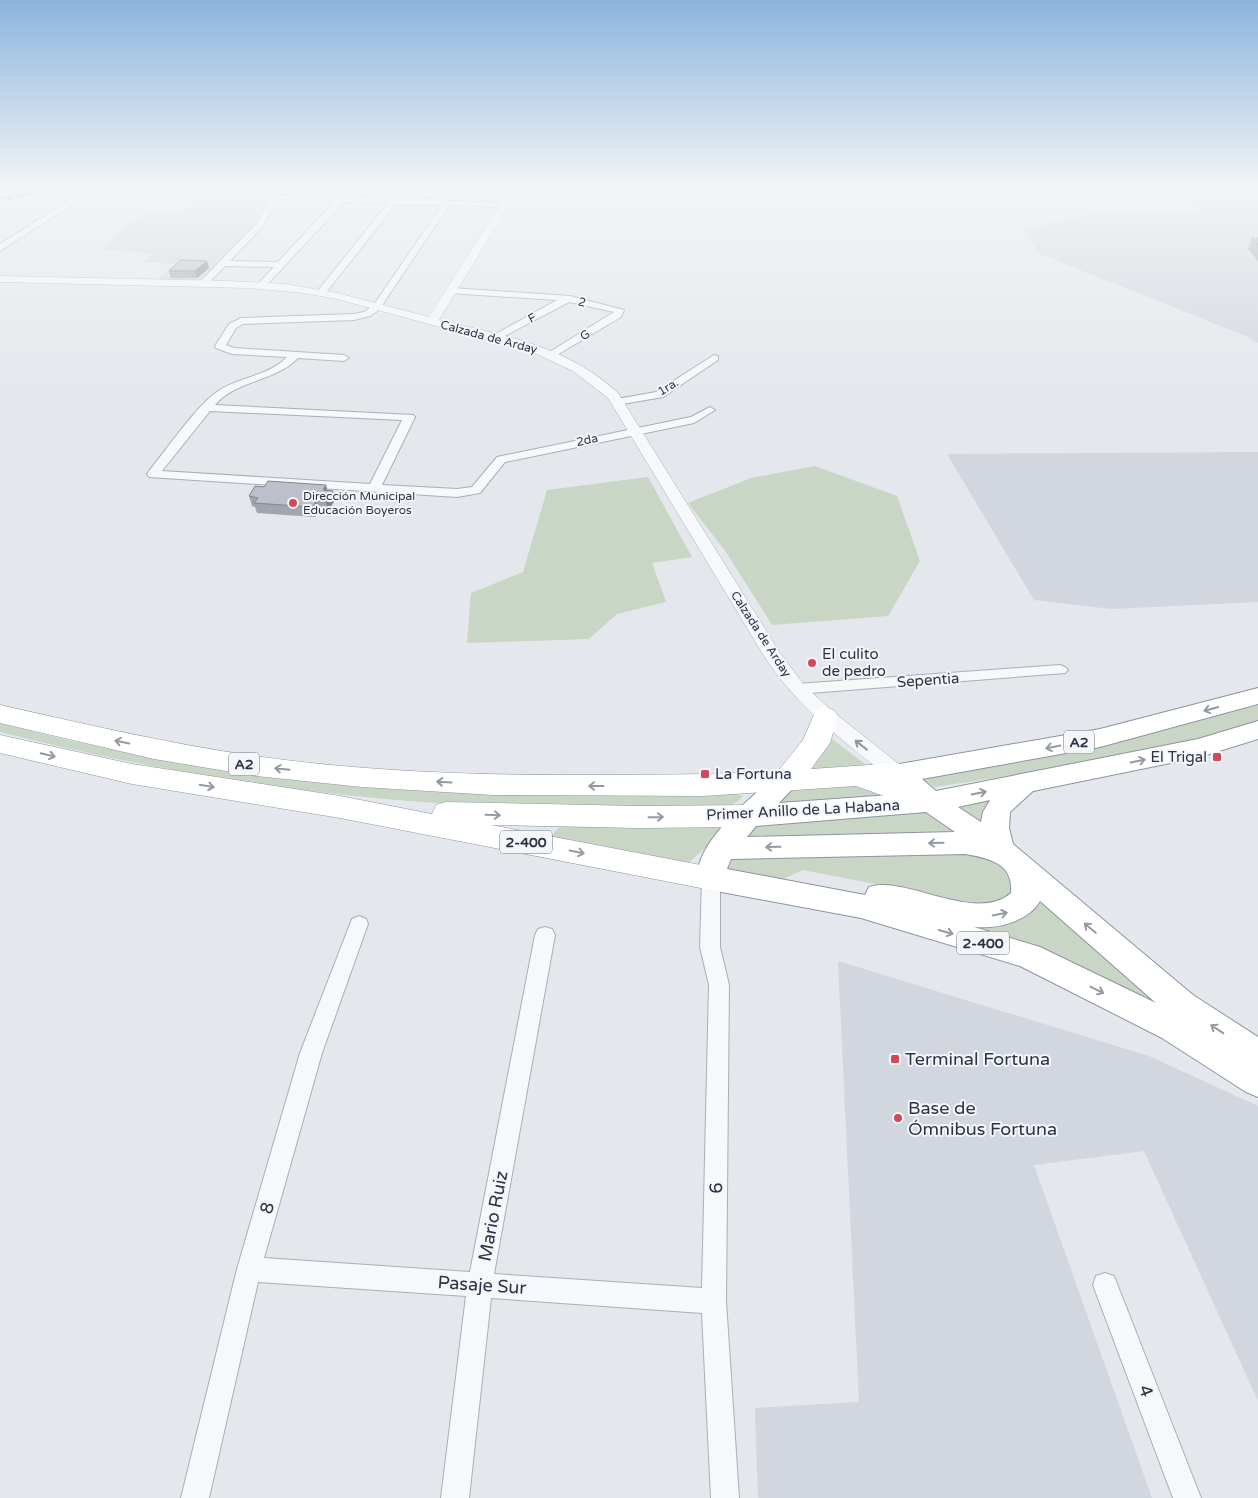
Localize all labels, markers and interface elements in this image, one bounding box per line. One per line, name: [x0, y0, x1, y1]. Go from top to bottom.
street label: 2: [577, 294, 587, 310]
street label: F: [525, 310, 539, 326]
street label: Calzada de Arday: [439, 317, 539, 357]
street label: G: [577, 327, 593, 343]
street label: 1ra.: [655, 375, 681, 399]
street label: 2da: [575, 431, 599, 449]
place label: Dirección Municipal Educación Boyeros: [303, 489, 415, 517]
marker: Dirección Municipal Educación Boyeros: [287, 497, 299, 509]
street label: Calzada de Arday: [728, 588, 794, 680]
place label: El culito de pedro: [822, 645, 886, 680]
marker: El culito de pedro: [806, 657, 818, 669]
street label: Sepentia: [896, 669, 960, 691]
one-way arrow: [1204, 705, 1220, 714]
road number: A2: [1064, 730, 1094, 754]
one-way arrow: [114, 737, 130, 746]
one-way arrow: [855, 739, 868, 750]
one-way arrow: [1046, 743, 1062, 753]
place label: El Trigal: [1150, 748, 1207, 766]
one-way arrow: [39, 751, 55, 760]
marker: El Trigal: [1211, 751, 1223, 763]
road number: A2: [229, 752, 259, 776]
one-way arrow: [1129, 755, 1145, 765]
one-way arrow: [275, 764, 291, 774]
place label: La Fortuna: [715, 765, 792, 783]
marker: La Fortuna: [699, 768, 711, 780]
one-way arrow: [436, 778, 452, 787]
one-way arrow: [199, 781, 215, 791]
one-way arrow: [588, 781, 604, 791]
one-way arrow: [970, 787, 986, 797]
street label: Primer Anillo de La Habana: [706, 796, 900, 824]
one-way arrow: [485, 810, 501, 820]
one-way arrow: [648, 812, 664, 822]
road number: 2-400: [500, 830, 552, 854]
one-way arrow: [928, 839, 944, 848]
one-way arrow: [765, 842, 782, 852]
one-way arrow: [568, 848, 584, 858]
one-way arrow: [992, 908, 1008, 918]
one-way arrow: [1084, 923, 1097, 934]
one-way arrow: [938, 927, 954, 937]
road number: 2-400: [957, 931, 1009, 954]
one-way arrow: [1090, 985, 1105, 995]
one-way arrow: [1211, 1024, 1225, 1034]
place label: Terminal Fortuna: [905, 1048, 1050, 1070]
marker: Terminal Fortuna: [889, 1053, 901, 1065]
place label: Base de Ómnibus Fortuna: [908, 1097, 1057, 1140]
marker: Base de Ómnibus Fortuna: [892, 1112, 904, 1124]
street label: Mario Ruiz: [473, 1169, 513, 1263]
street label: 6: [705, 1182, 727, 1194]
street label: 8: [255, 1200, 279, 1216]
street label: Pasaje Sur: [437, 1271, 527, 1299]
street label: 4: [1134, 1382, 1158, 1400]

